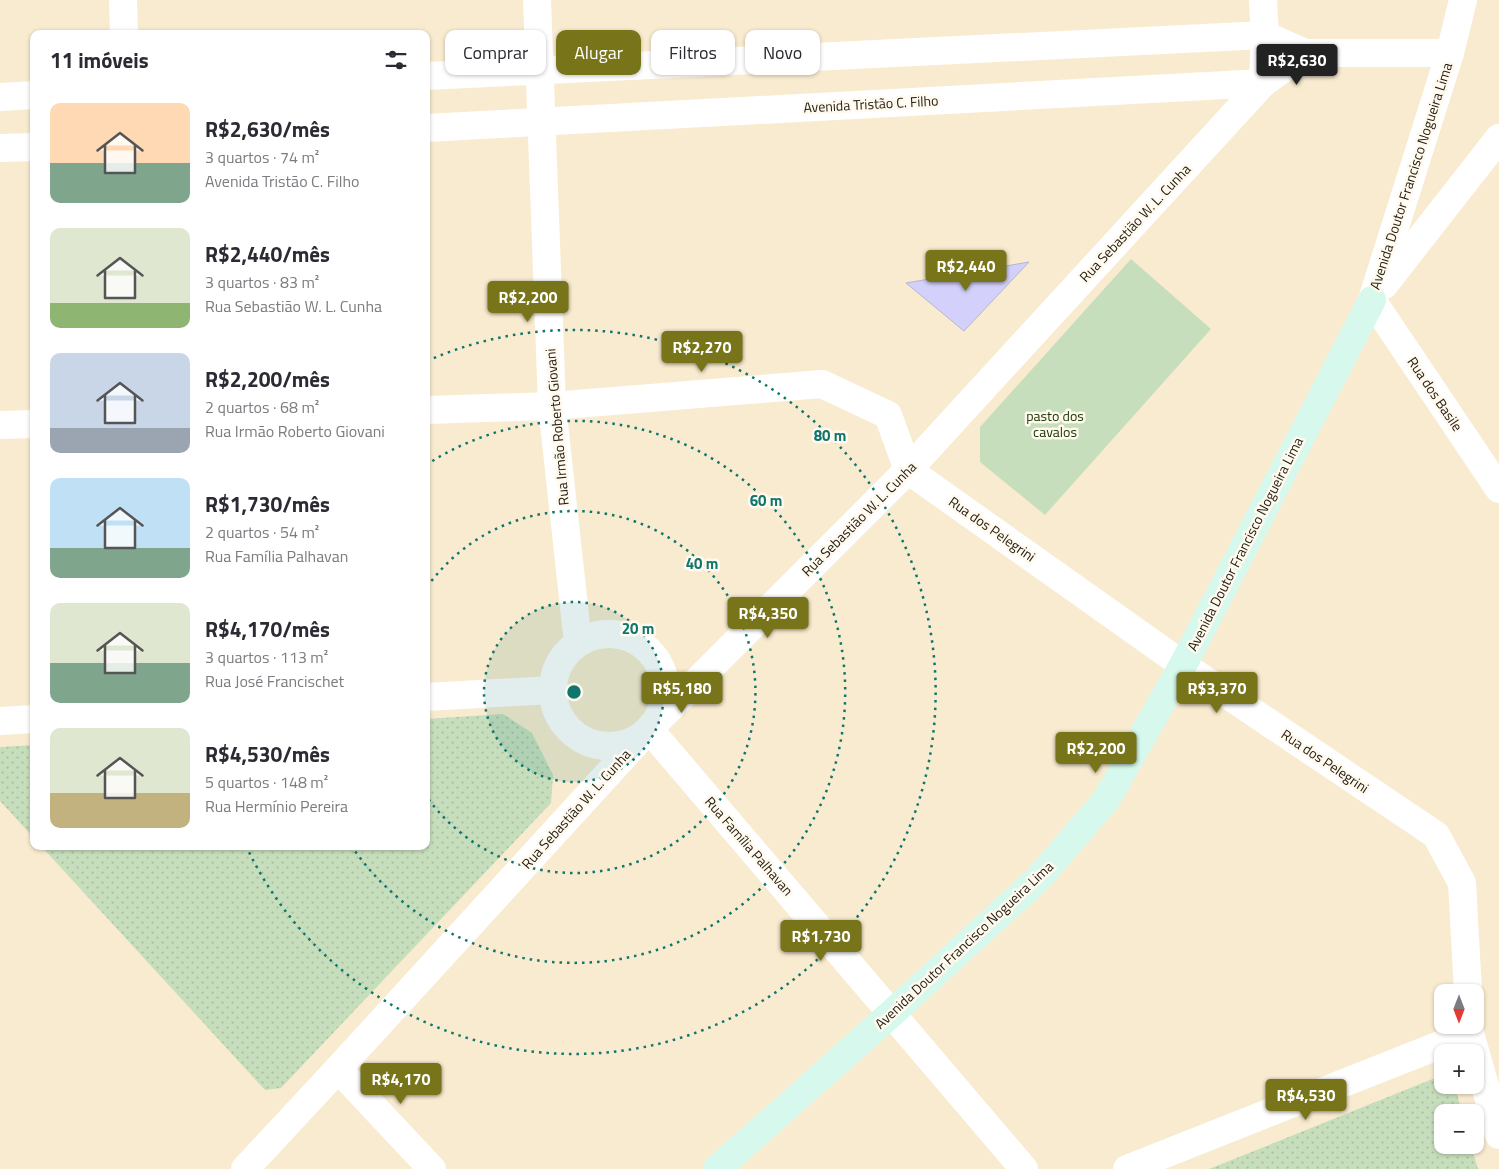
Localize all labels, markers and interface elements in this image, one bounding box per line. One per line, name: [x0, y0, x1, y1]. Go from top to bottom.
chip: Comprar: [445, 30, 546, 75]
chip: Alugar: [556, 30, 641, 75]
chip: Filtros: [651, 30, 735, 75]
chip: Novo: [745, 30, 820, 75]
text: 11 imóveis: [50, 44, 149, 76]
pin: R$2,630: [1251, 44, 1343, 86]
icon: filters: [382, 46, 410, 74]
text: R$2,630: [1268, 48, 1326, 72]
street label: Avenida Doutor Francisco Nogueira Lima: [1364, 60, 1457, 292]
street label: Avenida Tristão C. Filho: [803, 89, 939, 118]
text: R$2,630/mês: [205, 113, 330, 145]
icon: home: [90, 123, 150, 183]
text: 3 quartos · 74 m²: [205, 145, 319, 169]
street label: Rua Sebastião W. L. Cunha: [1074, 159, 1195, 286]
text: Avenida Tristão C. Filho: [205, 169, 359, 193]
text: R$2,440/mês: [205, 238, 330, 270]
icon: home: [90, 248, 150, 308]
pin: R$2,440: [920, 250, 1012, 292]
text: R$2,440: [937, 254, 995, 278]
text: 3 quartos · 83 m²: [205, 270, 319, 294]
pin: R$2,200: [482, 280, 574, 323]
text: R$2,200: [499, 285, 557, 309]
text: Rua Sebastião W. L. Cunha: [205, 294, 382, 318]
pin: R$2,270: [656, 330, 748, 373]
text: R$2,270: [673, 335, 731, 359]
street label: Rua Irmão Roberto Giovani: [539, 348, 574, 506]
street label: Rua dos Basile: [1403, 352, 1468, 435]
text: R$2,200/mês: [205, 363, 330, 395]
icon: home: [90, 373, 150, 433]
text: 2 quartos · 68 m²: [205, 395, 319, 419]
park label: pasto dos cavalos: [1026, 405, 1084, 442]
text: Rua Irmão Roberto Giovani: [205, 419, 385, 443]
text: 80 m: [814, 424, 846, 447]
street label: Avenida Doutor Francisco Nogueira Lima: [1181, 433, 1308, 654]
street label: Rua Sebastião W. L. Cunha: [796, 456, 921, 581]
text: R$1,730/mês: [205, 488, 330, 520]
text: 60 m: [750, 489, 782, 512]
street label: Rua dos Pelegrini: [945, 491, 1040, 566]
icon: home: [90, 498, 150, 558]
text: 2 quartos · 54 m²: [205, 520, 319, 544]
text: Rua Família Palhavan: [205, 544, 348, 568]
text: 40 m: [686, 552, 718, 575]
pin: R$4,350: [722, 596, 814, 639]
text: R$4,350: [739, 601, 797, 625]
text: R$4,170/mês: [205, 613, 330, 645]
text: 20 m: [622, 617, 654, 640]
icon: home: [90, 623, 150, 683]
text: 3 quartos · 113 m²: [205, 645, 328, 669]
text: Rua José Francischet: [205, 669, 344, 693]
pin: R$5,180: [636, 672, 728, 714]
pin: R$3,370: [1171, 672, 1263, 714]
text: R$5,180: [653, 676, 711, 700]
text: R$3,370: [1188, 676, 1246, 700]
centre of rings: [565, 683, 583, 701]
street label: Rua dos Pelegrini: [1277, 723, 1373, 798]
pin: R$2,200: [1050, 732, 1142, 774]
text: R$2,200: [1067, 736, 1125, 760]
text: R$4,530/mês: [205, 738, 330, 770]
street label: Rua Sebastião W. L. Cunha: [516, 744, 635, 873]
icon: home: [90, 748, 150, 808]
text: 5 quartos · 148 m²: [205, 770, 328, 794]
street label: Rua Família Palhavan: [700, 791, 798, 900]
text: Rua Hermínio Pereira: [205, 794, 348, 818]
street label: Avenida Doutor Francisco Nogueira Lima: [870, 856, 1058, 1033]
pin: R$1,730: [775, 920, 867, 962]
text: R$1,730: [792, 924, 850, 948]
north arrow: [1434, 984, 1484, 1034]
map controls: [1434, 984, 1484, 1154]
button: +: [1434, 1044, 1484, 1094]
pin: R$4,170: [355, 1062, 447, 1105]
text: R$4,170: [372, 1067, 430, 1091]
pin: R$4,530: [1260, 1078, 1352, 1121]
text: R$4,530: [1277, 1083, 1335, 1107]
button: −: [1434, 1104, 1484, 1154]

